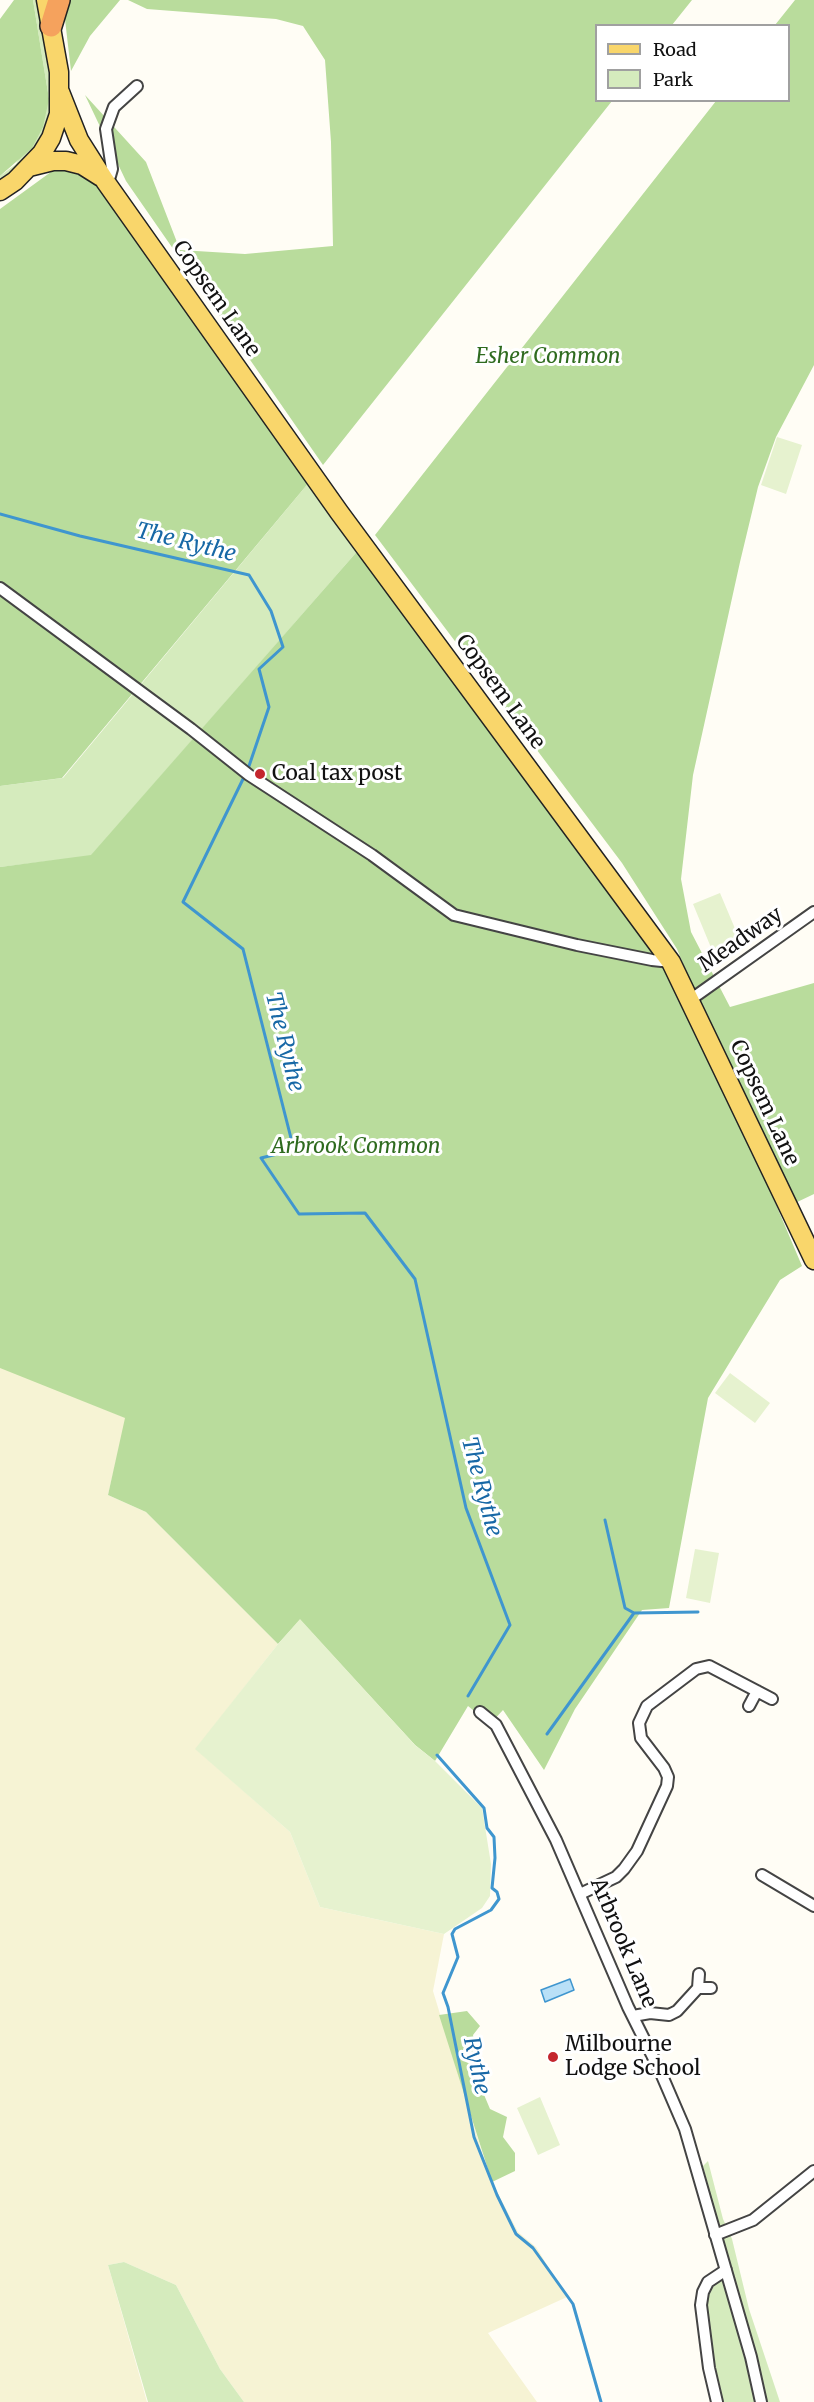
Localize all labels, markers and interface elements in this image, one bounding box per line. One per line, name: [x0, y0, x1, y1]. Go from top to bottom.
legend: [595, 24, 790, 102]
text: Road: [653, 38, 697, 61]
text: Park: [653, 68, 693, 91]
street label: Copsem Lane: [167, 236, 265, 362]
park label: Esher Common: [475, 344, 621, 370]
water label: The Rythe: [133, 518, 239, 568]
street label: Copsem Lane: [450, 630, 550, 754]
place label: Coal tax post: [272, 761, 402, 787]
marker: Coal tax post: [253, 767, 267, 781]
street label: Meadway: [694, 902, 788, 978]
water label: The Rythe: [259, 989, 309, 1095]
street label: Copsem Lane: [724, 1036, 804, 1170]
park label: Arbrook Common: [272, 1134, 440, 1160]
water label: The Rythe: [455, 1434, 507, 1540]
street label: Arbrook Lane: [584, 1874, 662, 2012]
place label: Milbourne Lodge School: [565, 2032, 700, 2082]
water label: Rythe: [457, 2035, 495, 2097]
marker: Milbourne Lodge School: [546, 2050, 560, 2064]

